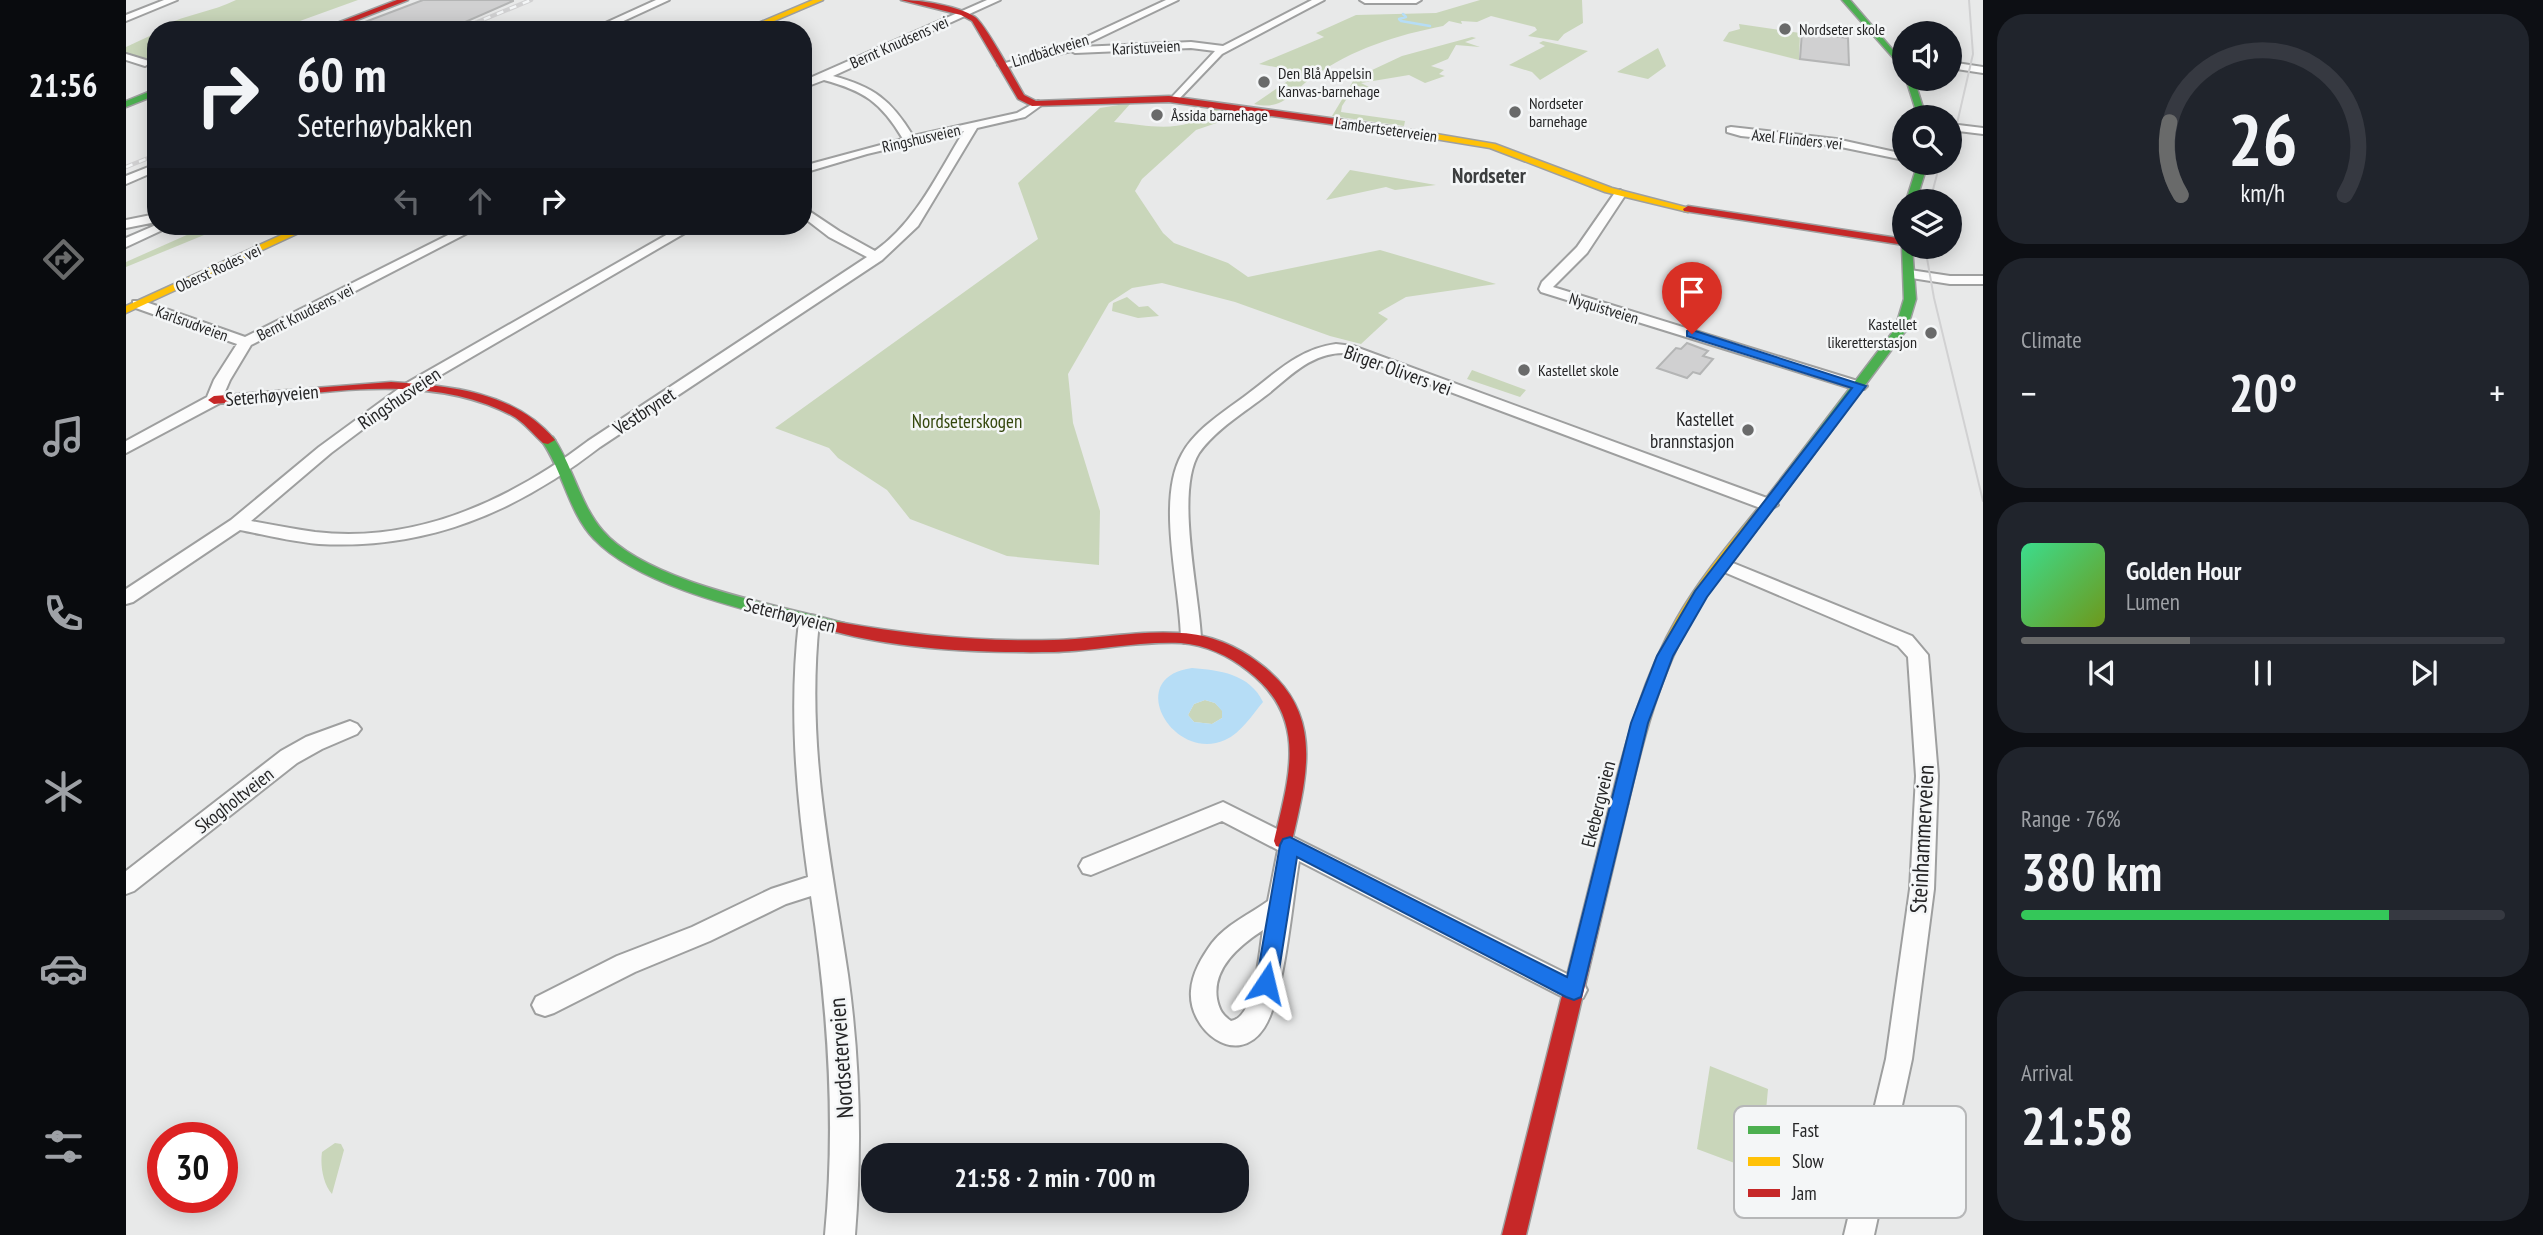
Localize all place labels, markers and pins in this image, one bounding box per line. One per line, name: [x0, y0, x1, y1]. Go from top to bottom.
place label: Nordseter skole: [1799, 19, 1885, 39]
marker: Nordseter skole: [1777, 21, 1793, 37]
place label: Den Blå Appelsin Kanvas-barnehage: [1278, 63, 1380, 101]
marker: Den Blå Appelsin Kanvas-barnehage: [1256, 74, 1272, 90]
place label: Nordseter barnehage: [1529, 93, 1587, 131]
marker: Nordseter barnehage: [1507, 104, 1523, 120]
place label: Åssida barnehage: [1171, 105, 1268, 125]
marker: Åssida barnehage: [1149, 107, 1165, 123]
pin: [1662, 262, 1722, 334]
place label: Kastellet likeretterstasjon: [1827, 314, 1918, 352]
marker: Kastellet likeretterstasjon: [1923, 325, 1939, 341]
place label: Kastellet skole: [1538, 360, 1619, 380]
marker: Kastellet skole: [1516, 362, 1532, 378]
place label: Kastellet brannstasjon: [1650, 407, 1735, 453]
marker: Kastellet brannstasjon: [1740, 422, 1756, 438]

